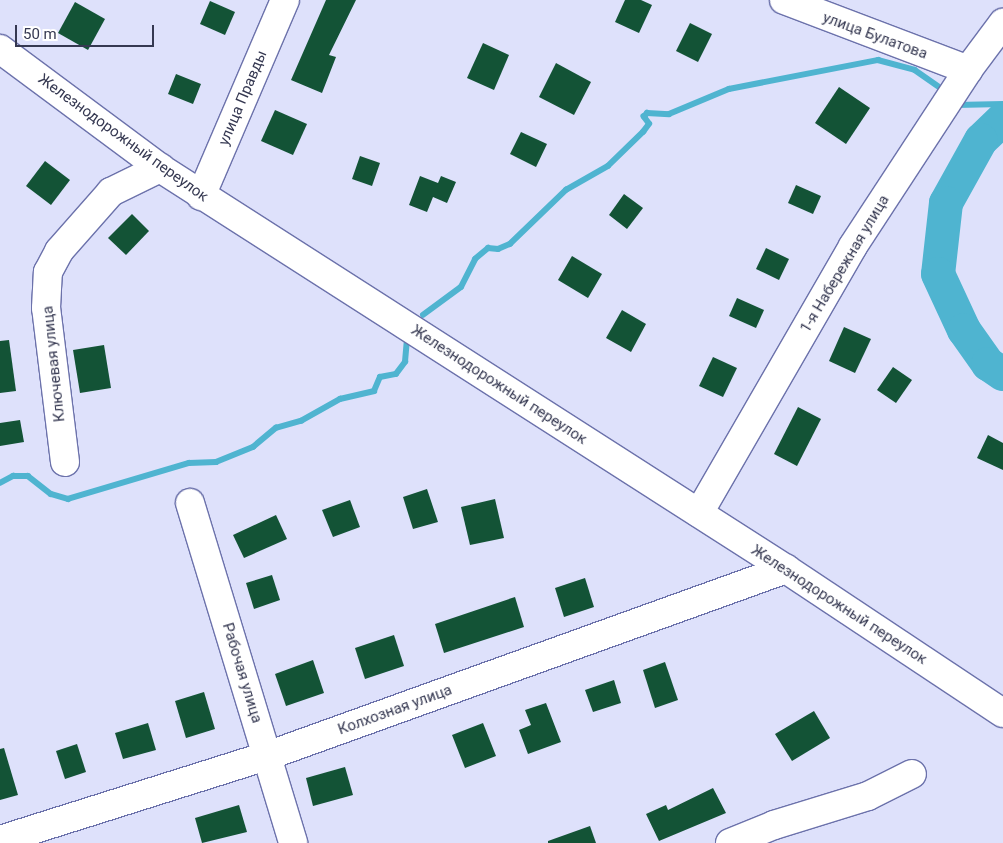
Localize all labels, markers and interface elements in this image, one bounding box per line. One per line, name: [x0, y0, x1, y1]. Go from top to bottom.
street label: улица Булатова: [820, 9, 930, 63]
scale bar: [18, 15, 156, 47]
text: 50 m: [23, 25, 57, 43]
street label: улица Правды: [215, 48, 271, 148]
street label: Железнодорожный переулок: [34, 70, 212, 206]
street label: 1-я Набережная улица: [797, 192, 893, 336]
street label: Ключевая улица: [39, 305, 69, 423]
street label: Железнодорожный переулок: [408, 321, 590, 449]
street label: Железнодорожный переулок: [748, 541, 930, 669]
street label: Рабочая улица: [218, 621, 266, 725]
street label: Колхозная улица: [336, 681, 454, 739]

